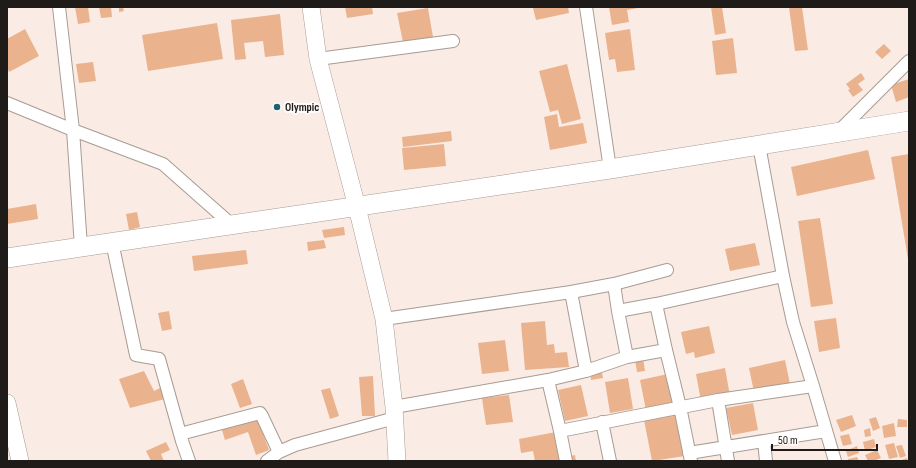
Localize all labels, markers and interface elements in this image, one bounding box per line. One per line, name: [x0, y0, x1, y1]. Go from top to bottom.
place label: Olympic: [285, 100, 319, 115]
marker: Olympic: [272, 102, 282, 112]
scale bar: [772, 426, 877, 452]
text: 50 m: [778, 433, 798, 448]

